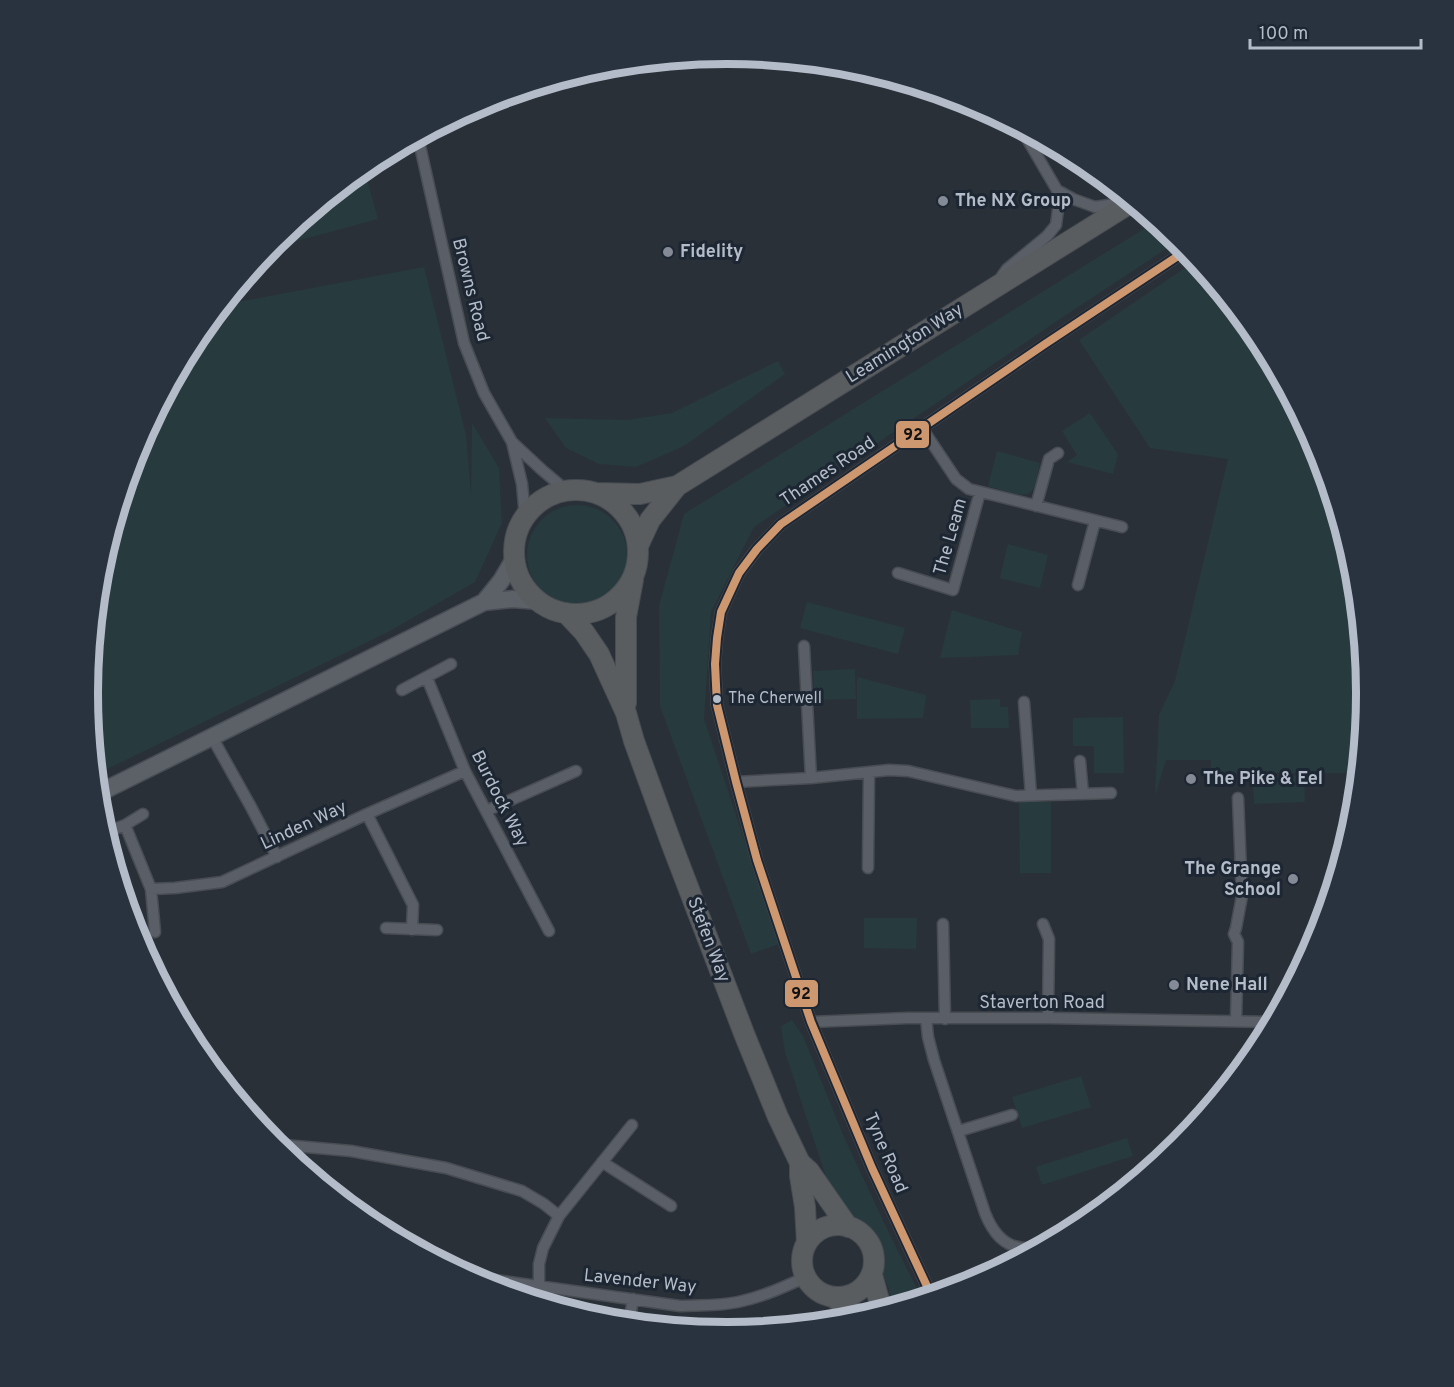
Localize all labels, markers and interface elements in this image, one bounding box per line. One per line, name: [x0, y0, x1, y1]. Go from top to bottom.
scale bar: [1250, 12, 1421, 50]
text: 100 m: [1259, 23, 1308, 46]
place label: The NX Group: [955, 190, 1071, 213]
marker: The NX Group: [936, 194, 950, 208]
street label: Browns Road: [446, 236, 494, 344]
place label: Fidelity: [680, 241, 743, 264]
marker: Fidelity: [661, 245, 675, 259]
street label: Leamington Way: [842, 299, 968, 389]
line badge: 92: [895, 420, 930, 449]
text: 92: [903, 426, 923, 446]
street label: Thames Road: [776, 432, 880, 512]
street label: The Leam: [929, 496, 973, 578]
place label: The Cherwell: [728, 689, 822, 709]
marker: The Cherwell: [711, 693, 723, 705]
street label: Burdock Way: [465, 747, 533, 851]
place label: The Pike & Eel: [1203, 768, 1323, 791]
marker: The Pike & Eel: [1184, 772, 1198, 786]
street label: Linden Way: [257, 796, 351, 856]
place label: The Grange School: [1184, 858, 1281, 902]
marker: The Grange School: [1286, 872, 1300, 886]
street label: Stefen Way: [681, 894, 735, 986]
place label: Nene Hall: [1186, 974, 1268, 997]
marker: Nene Hall: [1167, 978, 1181, 992]
line badge: 92: [784, 979, 819, 1008]
text: 92: [791, 985, 811, 1005]
street label: Staverton Road: [979, 992, 1105, 1015]
street label: Tyne Road: [858, 1109, 912, 1197]
street label: Lavender Way: [582, 1265, 698, 1299]

